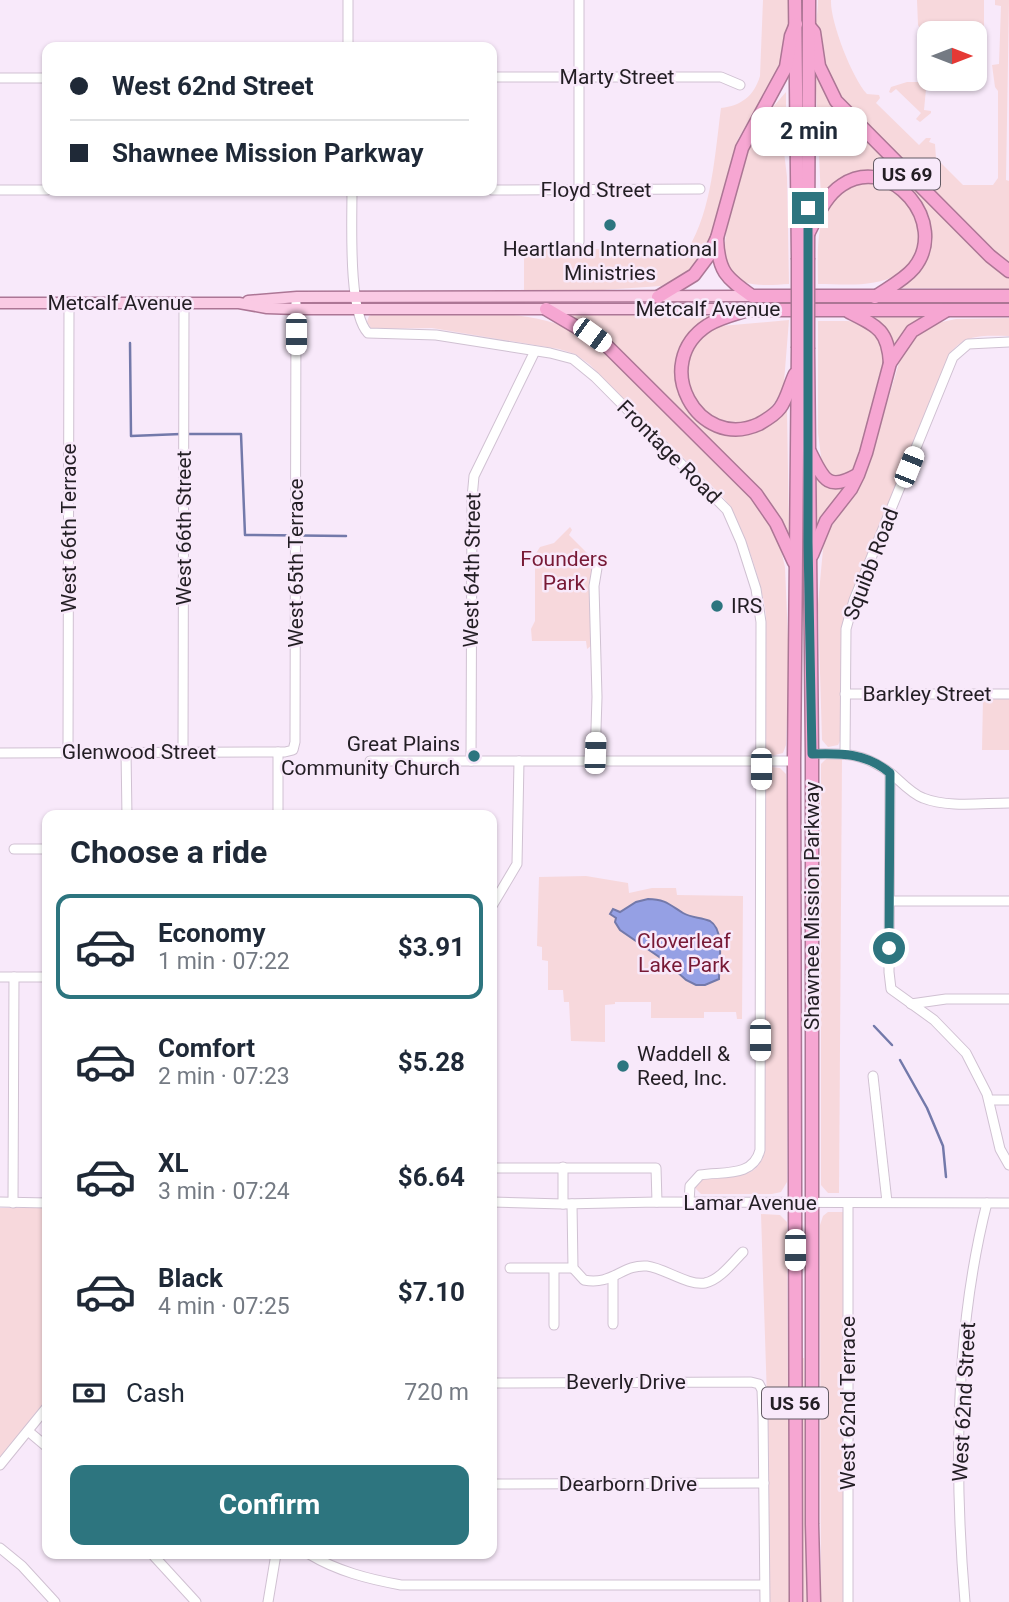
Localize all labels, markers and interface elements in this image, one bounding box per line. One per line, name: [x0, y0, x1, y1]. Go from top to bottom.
north arrow: [917, 21, 987, 91]
map controls: [917, 21, 987, 91]
street label: Marty Street: [560, 65, 675, 89]
text: West 62nd Street: [112, 71, 314, 101]
callout: 2 min: [750, 106, 866, 156]
text: 2 min: [780, 118, 838, 145]
text: Shawnee Mission Parkway: [112, 138, 424, 168]
road number: US 69: [874, 158, 940, 190]
street label: Floyd Street: [541, 178, 652, 202]
route end: [792, 192, 824, 224]
marker: Heartland International Ministries: [602, 217, 618, 233]
place label: Heartland International Ministries: [503, 237, 717, 285]
street label: Metcalf Avenue: [47, 291, 193, 315]
street label: Metcalf Avenue: [635, 297, 781, 321]
car: [286, 313, 307, 355]
car: [569, 314, 616, 356]
street label: Frontage Road: [612, 395, 726, 509]
street label: West 66th Terrace: [57, 443, 81, 613]
car: [892, 444, 927, 490]
street label: West 66th Street: [172, 450, 196, 606]
street label: West 65th Terrace: [284, 478, 308, 648]
street label: West 64th Street: [459, 492, 485, 648]
street label: Squibb Road: [839, 505, 903, 623]
park label: Founders Park: [520, 547, 608, 595]
place label: IRS: [731, 594, 762, 618]
marker: IRS: [709, 598, 725, 614]
street label: Barkley Street: [863, 682, 992, 706]
place label: Great Plains Community Church: [281, 732, 460, 780]
car: [584, 732, 607, 774]
street label: Glenwood Street: [62, 740, 216, 764]
marker: Great Plains Community Church: [466, 748, 482, 764]
car: [751, 748, 772, 790]
street label: Shawnee Mission Parkway: [800, 782, 824, 1030]
text: Choose a ride: [70, 833, 267, 871]
icon: car: [74, 915, 137, 978]
text: Economy: [158, 918, 265, 948]
park label: Cloverleaf Lake Park: [637, 929, 732, 977]
text: $3.91: [398, 932, 465, 962]
route start: [873, 932, 905, 964]
text: 1 min · 07:22: [158, 948, 290, 975]
car: [750, 1019, 771, 1061]
icon: car: [74, 1030, 137, 1093]
text: Comfort: [158, 1033, 255, 1063]
place label: Waddell & Reed, Inc.: [637, 1042, 730, 1090]
text: $5.28: [398, 1047, 465, 1077]
marker: Waddell & Reed, Inc.: [615, 1058, 631, 1074]
text: 2 min · 07:23: [158, 1063, 290, 1090]
icon: car: [74, 1145, 137, 1208]
text: XL: [158, 1148, 189, 1178]
text: $6.64: [398, 1162, 465, 1192]
text: 3 min · 07:24: [158, 1178, 290, 1205]
street label: Lamar Avenue: [683, 1191, 817, 1215]
car: [785, 1229, 806, 1271]
icon: car: [74, 1260, 137, 1323]
text: Black: [158, 1263, 223, 1293]
text: $7.10: [398, 1277, 465, 1307]
text: 4 min · 07:25: [158, 1293, 290, 1320]
street label: West 62nd Terrace: [836, 1316, 860, 1490]
street label: West 62nd Street: [948, 1321, 980, 1483]
street label: Beverly Drive: [566, 1370, 686, 1394]
icon: cash: [70, 1374, 108, 1412]
text: Cash: [126, 1378, 185, 1408]
text: 720 m: [404, 1379, 469, 1406]
road number: US 56: [762, 1387, 828, 1418]
button: Confirm: [70, 1465, 469, 1545]
street label: Dearborn Drive: [559, 1472, 697, 1496]

